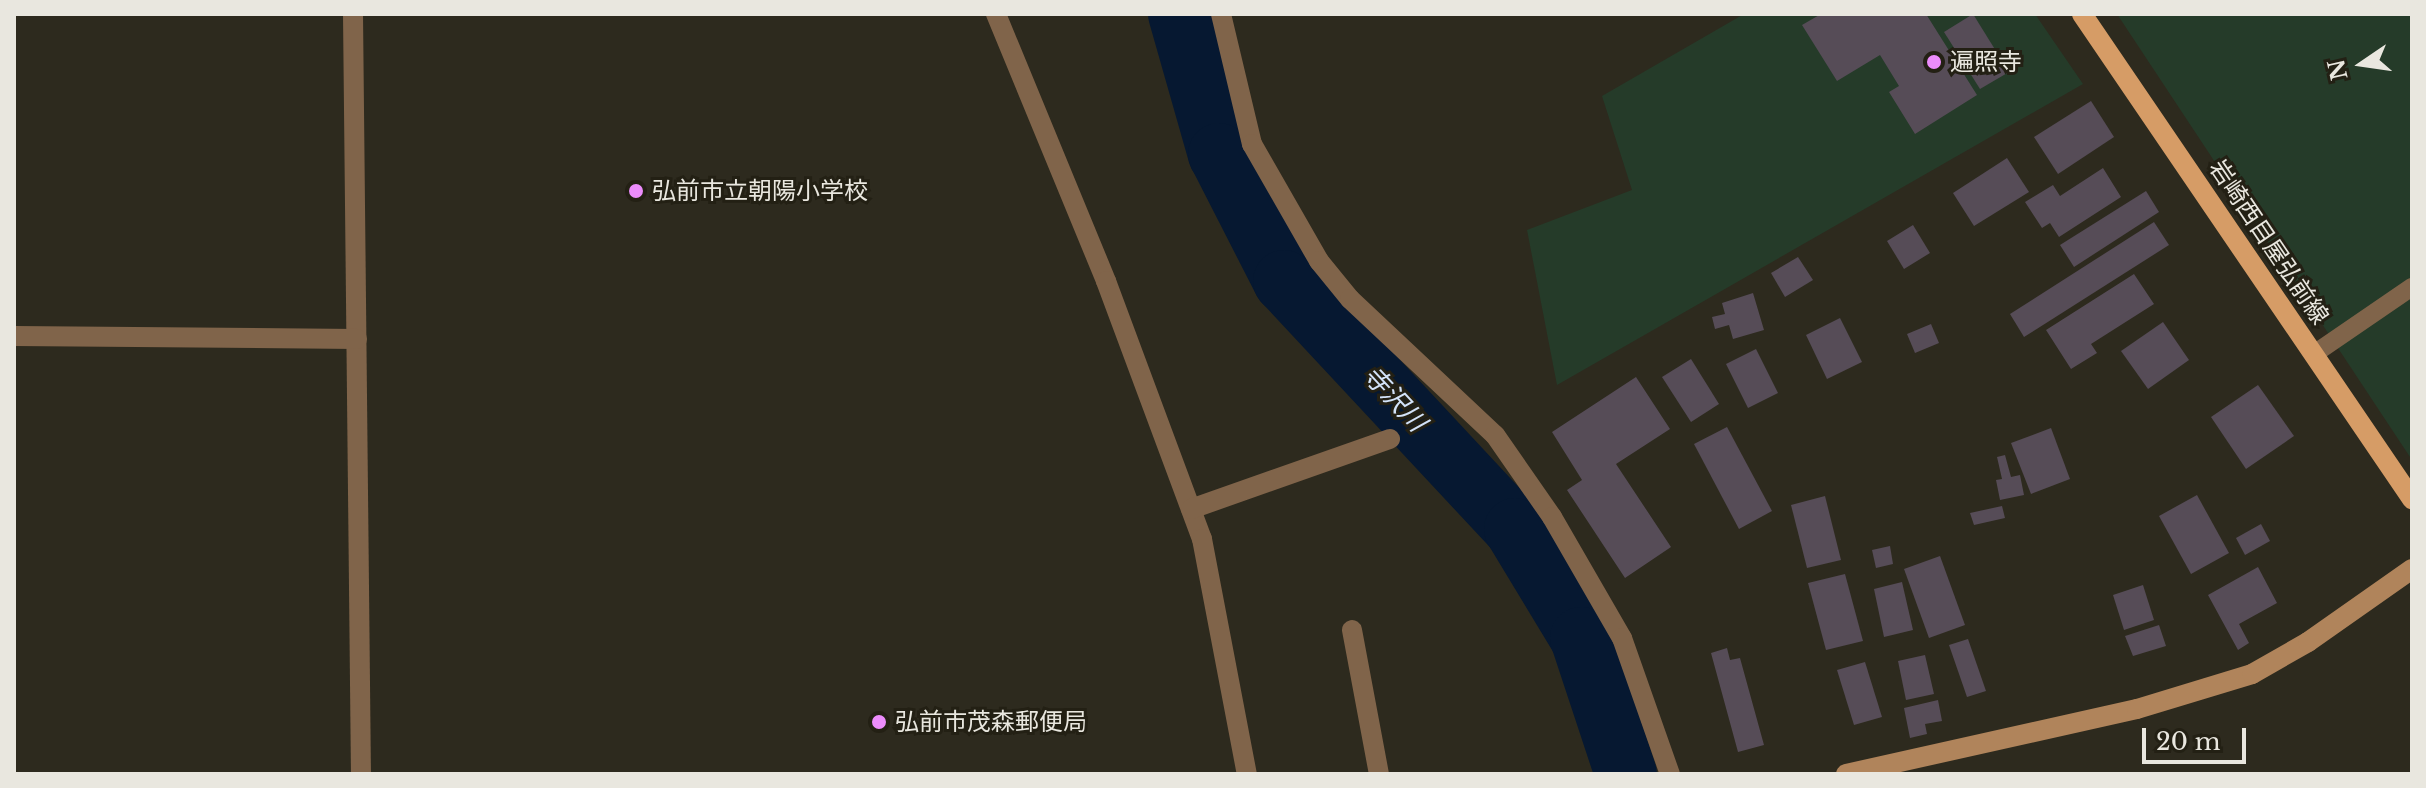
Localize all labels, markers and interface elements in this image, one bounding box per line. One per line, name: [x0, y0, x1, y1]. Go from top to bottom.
north arrow: [2322, 24, 2402, 104]
place label: 遍照寺: [1950, 48, 2022, 76]
marker: 遍照寺: [1925, 53, 1943, 71]
text: N: [2323, 56, 2354, 83]
street label: 岩崎西目屋弘前線: [2203, 154, 2335, 330]
place label: 弘前市立朝陽小学校: [652, 177, 868, 205]
marker: 弘前市立朝陽小学校: [627, 182, 645, 200]
water label: 寺沢川: [1356, 360, 1432, 438]
place label: 弘前市茂森郵便局: [895, 708, 1087, 736]
scale bar: [2146, 712, 2250, 762]
marker: 弘前市茂森郵便局: [870, 713, 888, 731]
text: 20 m: [2156, 727, 2221, 756]

